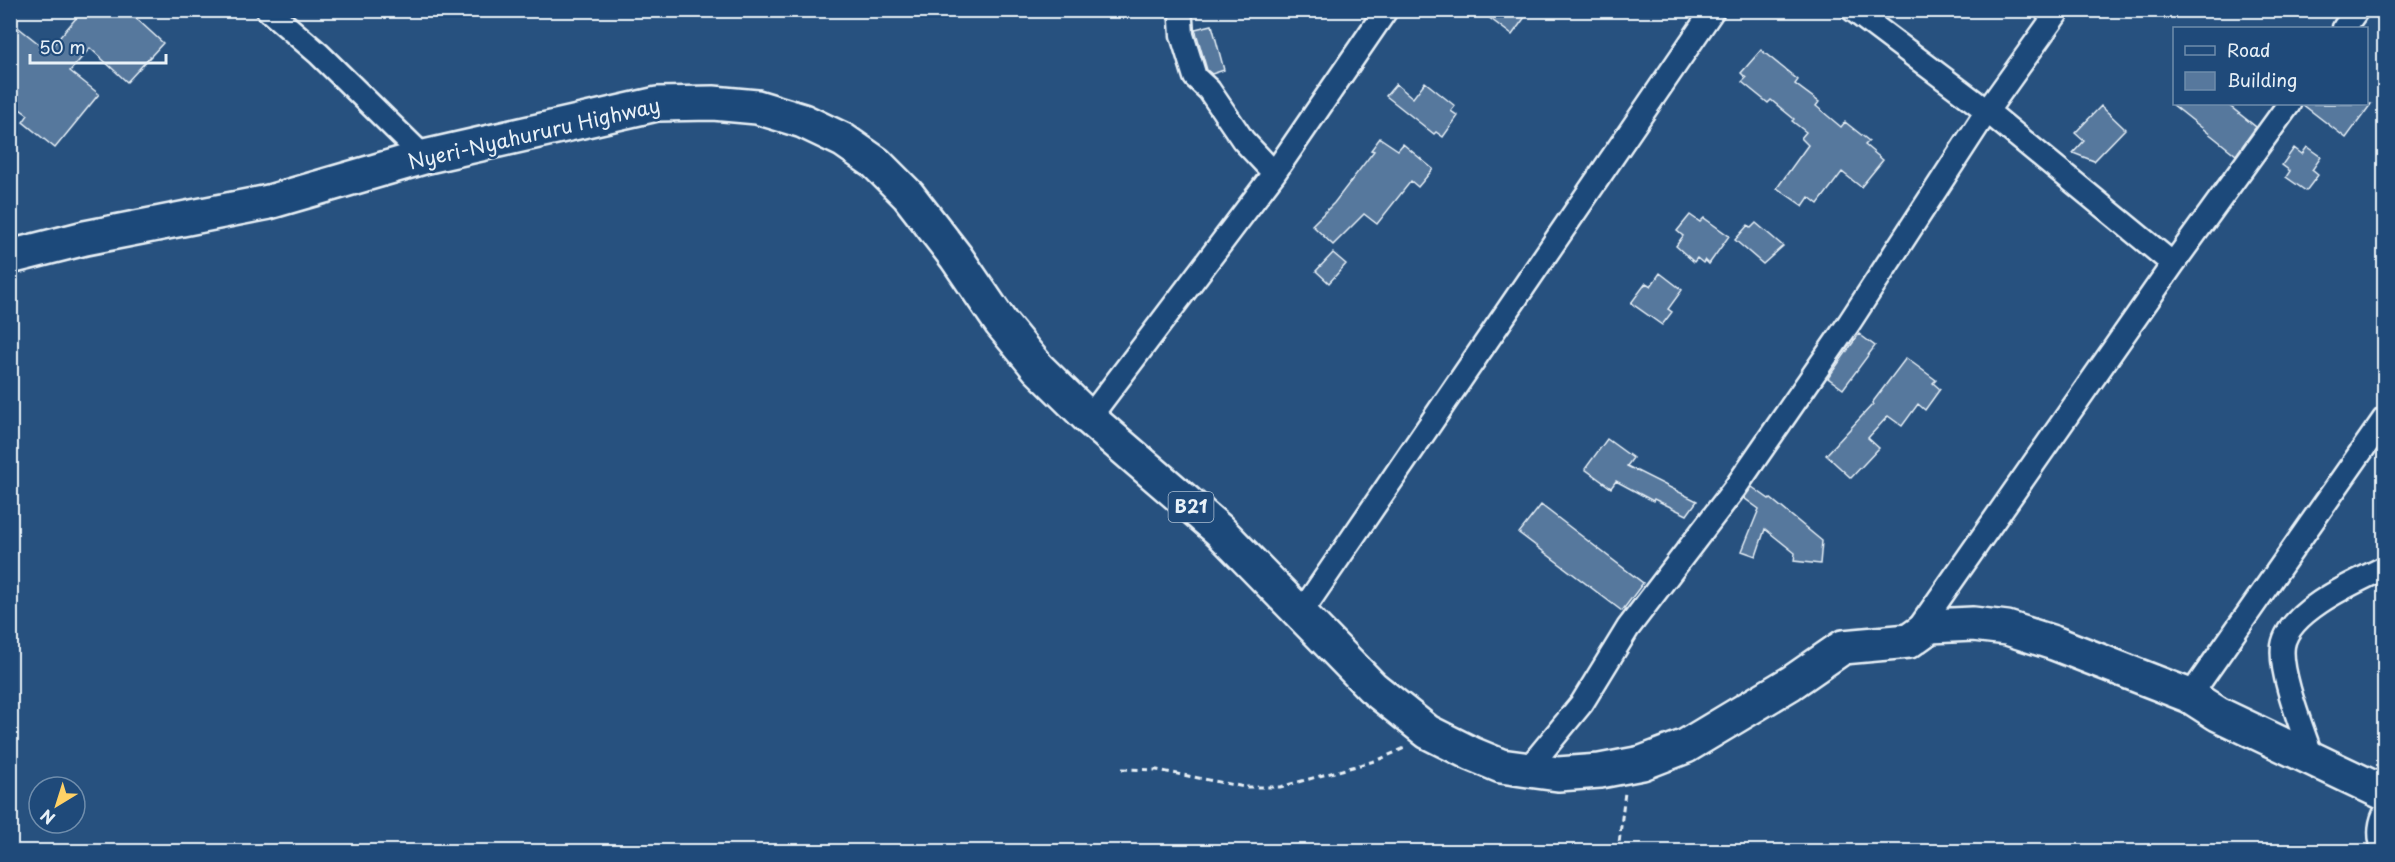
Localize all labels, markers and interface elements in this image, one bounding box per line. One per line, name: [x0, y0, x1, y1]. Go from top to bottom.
scale bar: [30, 27, 166, 65]
legend: [2173, 27, 2368, 105]
text: 50 m: [39, 33, 86, 60]
text: Road: [2227, 36, 2271, 63]
text: Building: [2227, 66, 2297, 93]
street label: Nyeri-Nyahururu Highway: [405, 89, 663, 177]
road number: B21: [1168, 492, 1214, 522]
north arrow: [27, 775, 87, 835]
text: N: [35, 804, 60, 831]

